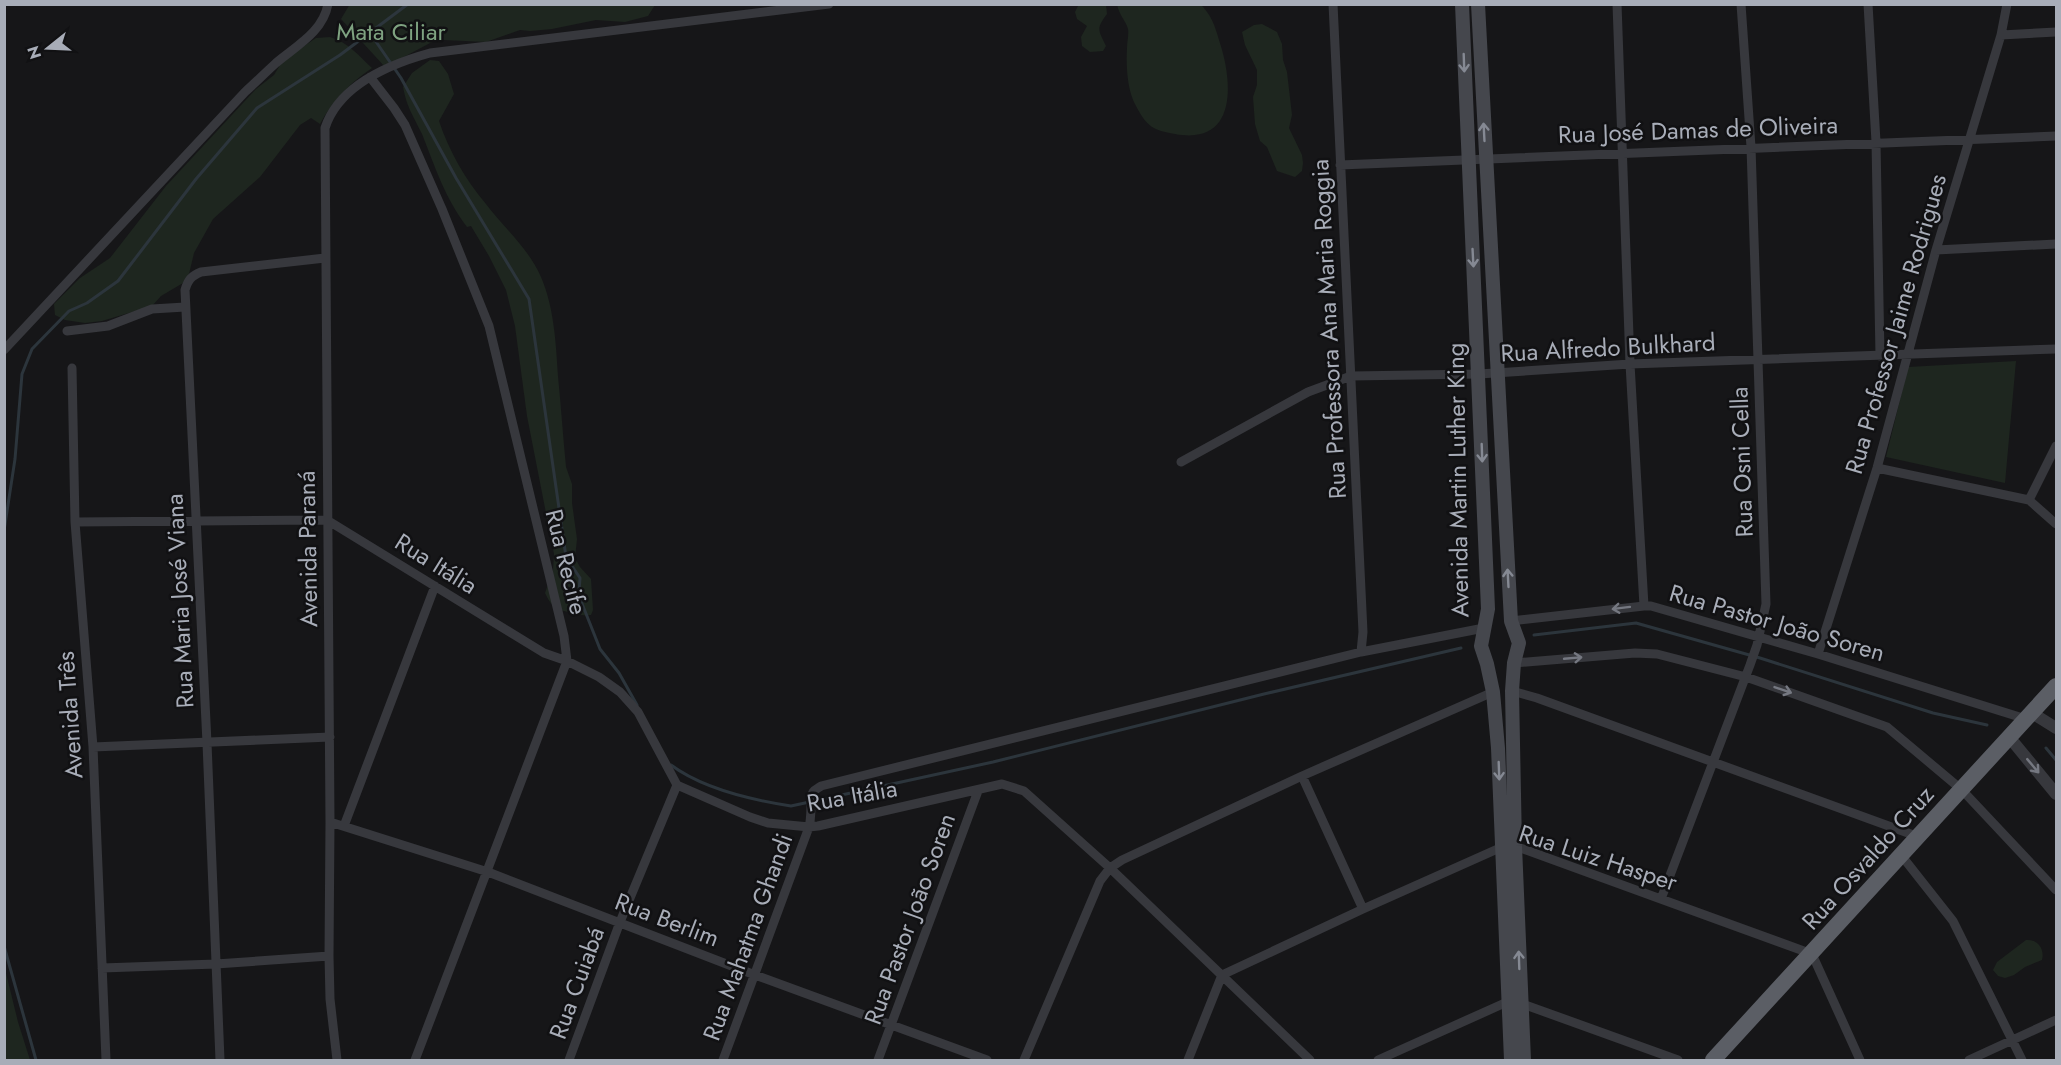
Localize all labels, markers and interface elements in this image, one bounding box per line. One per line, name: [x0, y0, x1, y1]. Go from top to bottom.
park label: Mata Ciliar: [336, 14, 447, 49]
north arrow: [18, 18, 78, 78]
text: N: [21, 43, 47, 62]
one-way arrow: [1458, 52, 1470, 72]
street label: Rua José Damas de Oliveira: [1557, 107, 1839, 152]
one-way arrow: [1478, 123, 1489, 143]
street label: Rua Professora Ana Maria Roggia: [1302, 158, 1355, 500]
street label: Rua Professor Jaime Rodrigues: [1836, 170, 1955, 478]
one-way arrow: [1467, 247, 1478, 267]
street label: Rua Alfredo Bulkhard: [1500, 324, 1716, 371]
street label: Avenida Martin Luther King: [1438, 342, 1477, 618]
street label: Rua Osni Cella: [1721, 386, 1762, 538]
one-way arrow: [1476, 442, 1487, 462]
street label: Avenida Paraná: [289, 470, 326, 628]
street label: Rua Maria José Viana: [156, 493, 203, 709]
street label: Rua Recife: [536, 505, 596, 618]
street label: Rua Itália: [388, 525, 484, 603]
one-way arrow: [1503, 569, 1514, 589]
street label: Rua Pastor João Soren: [1665, 575, 1889, 670]
one-way arrow: [1611, 603, 1631, 614]
street label: Avenida Três: [48, 650, 91, 780]
one-way arrow: [1562, 652, 1582, 663]
one-way arrow: [1773, 686, 1792, 697]
one-way arrow: [2026, 758, 2040, 773]
one-way arrow: [1493, 760, 1504, 780]
street label: Rua Itália: [804, 770, 900, 821]
street label: Rua Osvaldo Cruz: [1793, 778, 1942, 937]
street label: Rua Pastor João Soren: [855, 808, 964, 1029]
street label: Rua Luiz Hasper: [1514, 815, 1683, 900]
street label: Rua Mahatma Ghandi: [694, 828, 801, 1045]
street label: Rua Berlim: [610, 884, 724, 955]
street label: Rua Cuiabá: [540, 922, 613, 1044]
one-way arrow: [1513, 951, 1524, 971]

